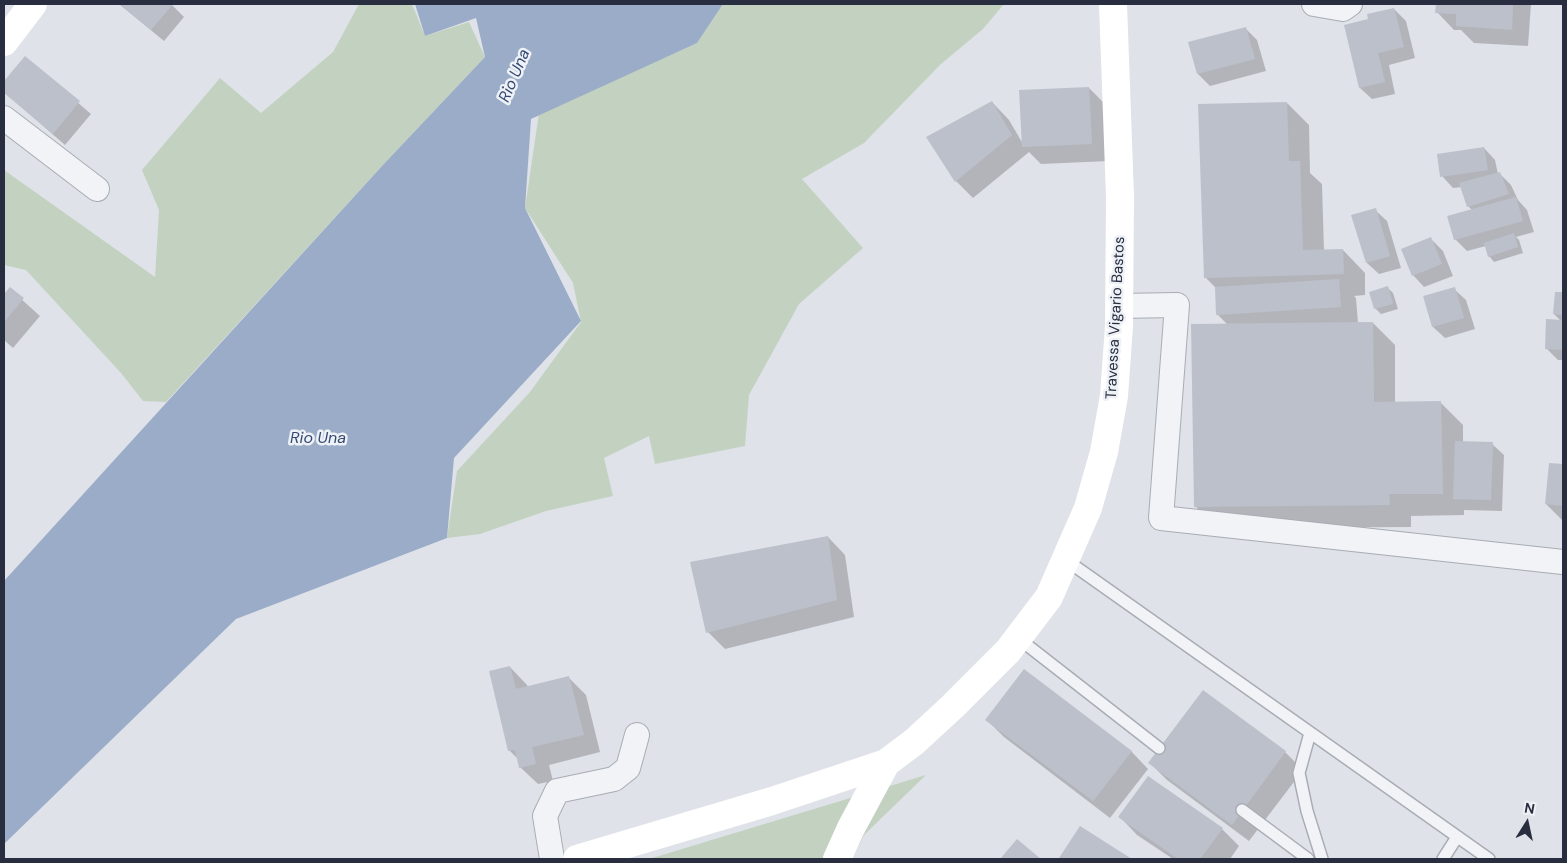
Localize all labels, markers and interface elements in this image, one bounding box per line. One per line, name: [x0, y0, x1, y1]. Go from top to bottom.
water label: Rio Una: [495, 47, 535, 105]
street label: Travessa Vigario Bastos: [1103, 236, 1129, 400]
water label: Rio Una: [290, 429, 346, 449]
north arrow: [1502, 798, 1552, 848]
text: N: [1523, 798, 1536, 818]

